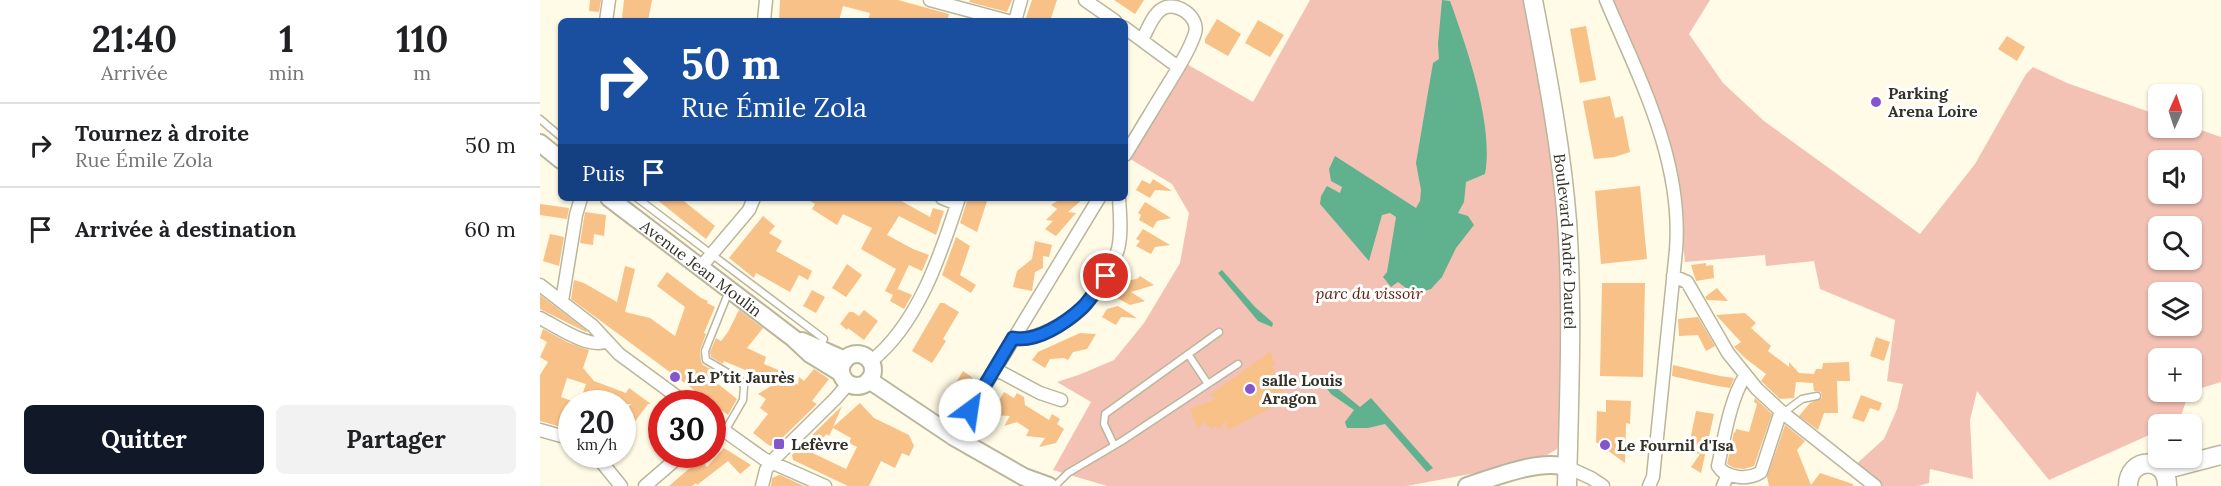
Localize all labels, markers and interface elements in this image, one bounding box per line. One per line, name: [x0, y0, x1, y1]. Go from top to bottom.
text: 21:40: [92, 16, 177, 62]
text: 1: [279, 16, 294, 62]
text: 110: [396, 16, 448, 62]
text: 50 m: [681, 37, 780, 91]
icon: right: [582, 42, 660, 120]
text: Arrivée: [101, 60, 168, 85]
text: min: [269, 60, 304, 85]
text: m: [413, 60, 431, 85]
place label: Parking Arena Loire: [1888, 83, 1978, 121]
north arrow: [2148, 84, 2202, 138]
map controls: [2148, 84, 2202, 468]
text: Rue Émile Zola: [681, 90, 867, 124]
marker: Parking Arena Loire: [1869, 95, 1883, 109]
text: Tournez à droite: [75, 119, 249, 147]
icon: right: [24, 129, 57, 162]
text: 50 m: [465, 131, 516, 159]
text: Rue Émile Zola: [75, 147, 213, 172]
button: sound: [2148, 150, 2202, 204]
street label: Boulevard André Dautel: [1550, 152, 1580, 330]
icon: arrive: [637, 156, 670, 189]
text: Puis: [582, 159, 625, 187]
icon: arrive: [24, 213, 57, 246]
text: Arrivée à destination: [75, 215, 296, 243]
text: 60 m: [464, 215, 516, 243]
street label: Avenue Jean Moulin: [636, 215, 766, 321]
button: search: [2148, 216, 2202, 270]
pin: [1080, 250, 1131, 301]
icon: arrive: [1089, 259, 1122, 292]
button: layers: [2148, 282, 2202, 336]
park label: parc du vissoir: [1315, 283, 1423, 303]
button: +: [2148, 348, 2202, 402]
place label: Le P’tit Jaurès: [687, 367, 795, 387]
marker: Le P’tit Jaurès: [668, 370, 682, 384]
place label: salle Louis Aragon: [1262, 370, 1343, 408]
position arrow: [938, 378, 1002, 442]
marker: salle Louis Aragon: [1243, 382, 1257, 396]
speed limit sign: 30: [648, 390, 726, 468]
text: 20: [579, 403, 615, 441]
button: Quitter: [24, 405, 264, 474]
button: Partager: [276, 405, 516, 474]
button: −: [2148, 414, 2202, 468]
place label: Lefèvre: [791, 434, 849, 454]
text: km/h: [577, 435, 617, 454]
place label: Le Fournil d'Isa: [1617, 435, 1735, 455]
marker: Lefèvre: [772, 437, 786, 451]
marker: Le Fournil d'Isa: [1598, 438, 1612, 452]

